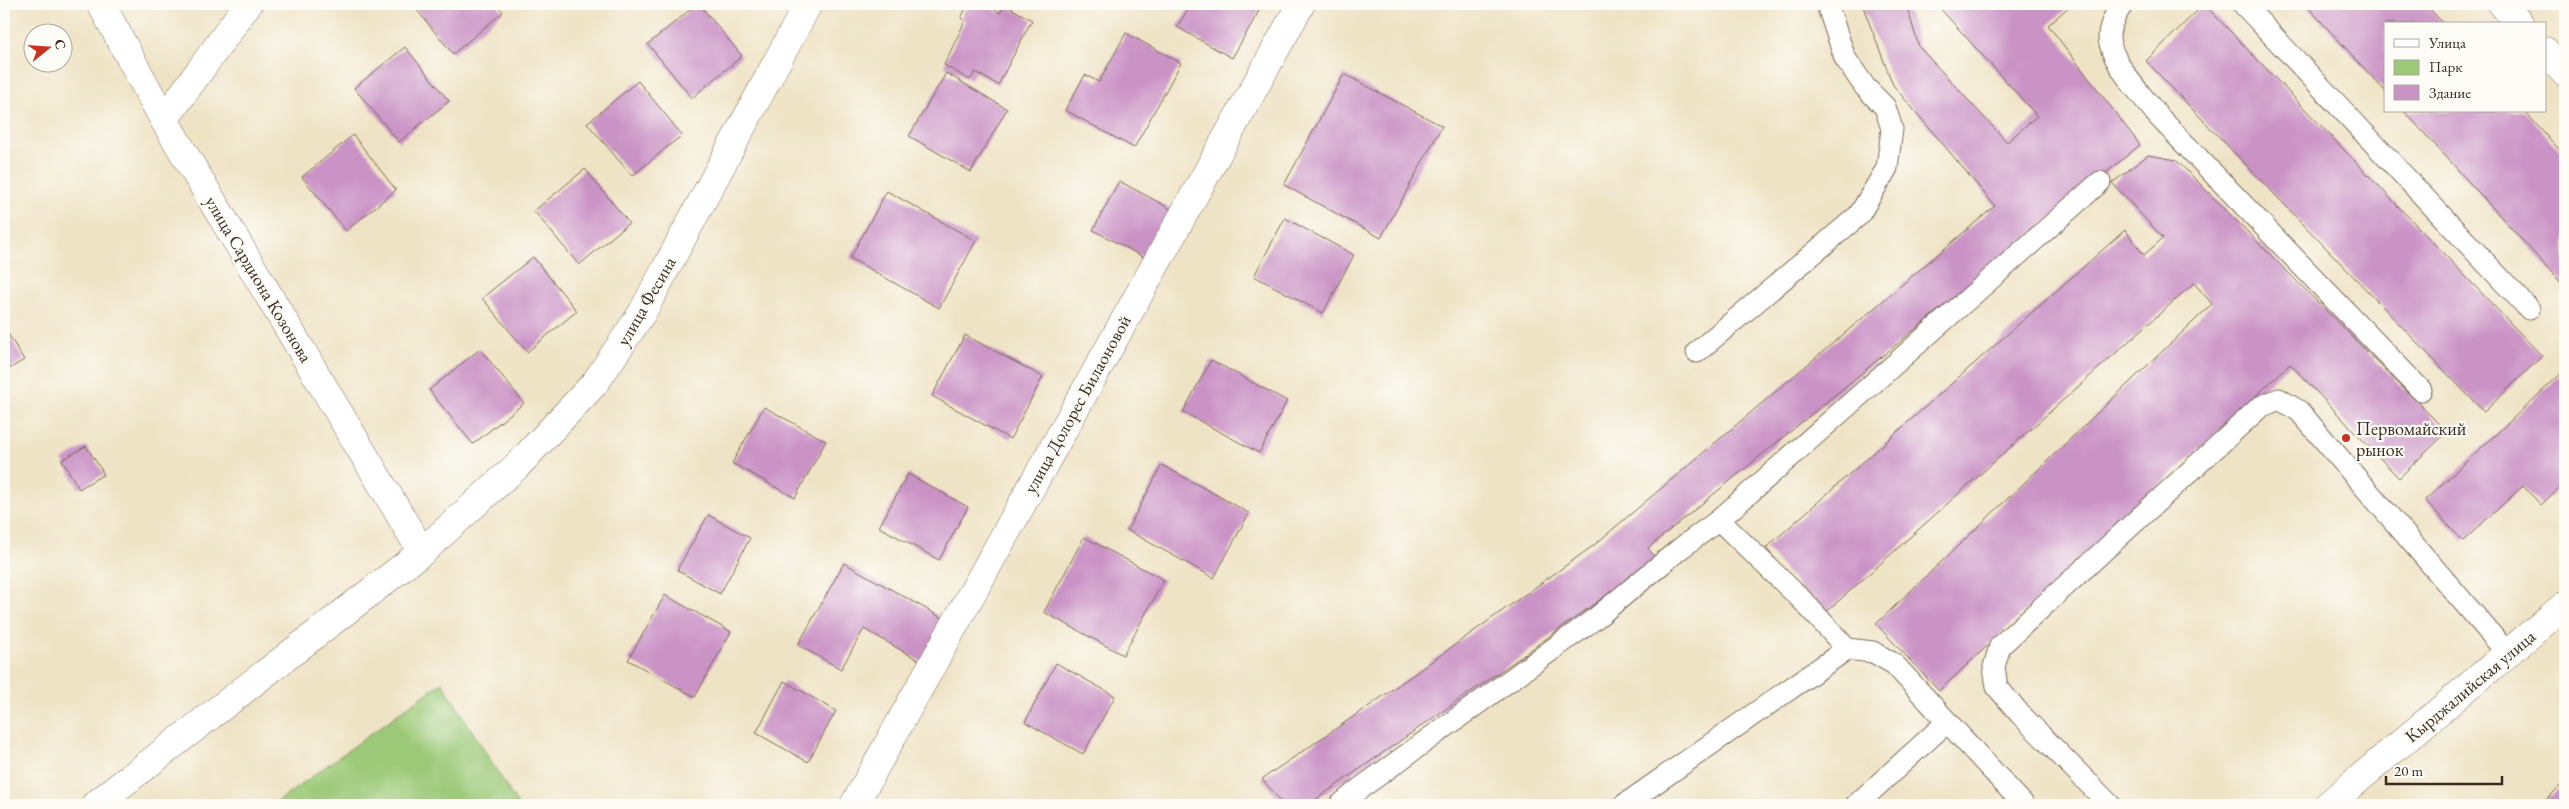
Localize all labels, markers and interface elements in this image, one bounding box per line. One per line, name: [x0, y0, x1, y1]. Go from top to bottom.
north arrow: [22, 22, 72, 72]
legend: [2384, 22, 2546, 112]
text: Улица: [2428, 33, 2466, 52]
text: С: [50, 37, 71, 52]
text: Парк: [2429, 57, 2462, 76]
text: Здание: [2429, 83, 2471, 102]
street label: улица Сардиона Козонова: [200, 192, 318, 367]
street label: улица Фесина: [611, 252, 681, 350]
street label: улица Долорес Билаоновой: [1018, 310, 1136, 497]
place label: Первомайский рынок: [2356, 417, 2467, 461]
marker: Первомайский рынок: [2340, 432, 2352, 444]
street label: Кырджалийская улица: [2400, 624, 2541, 747]
scale bar: [2386, 754, 2503, 786]
text: 20 m: [2394, 761, 2423, 780]

